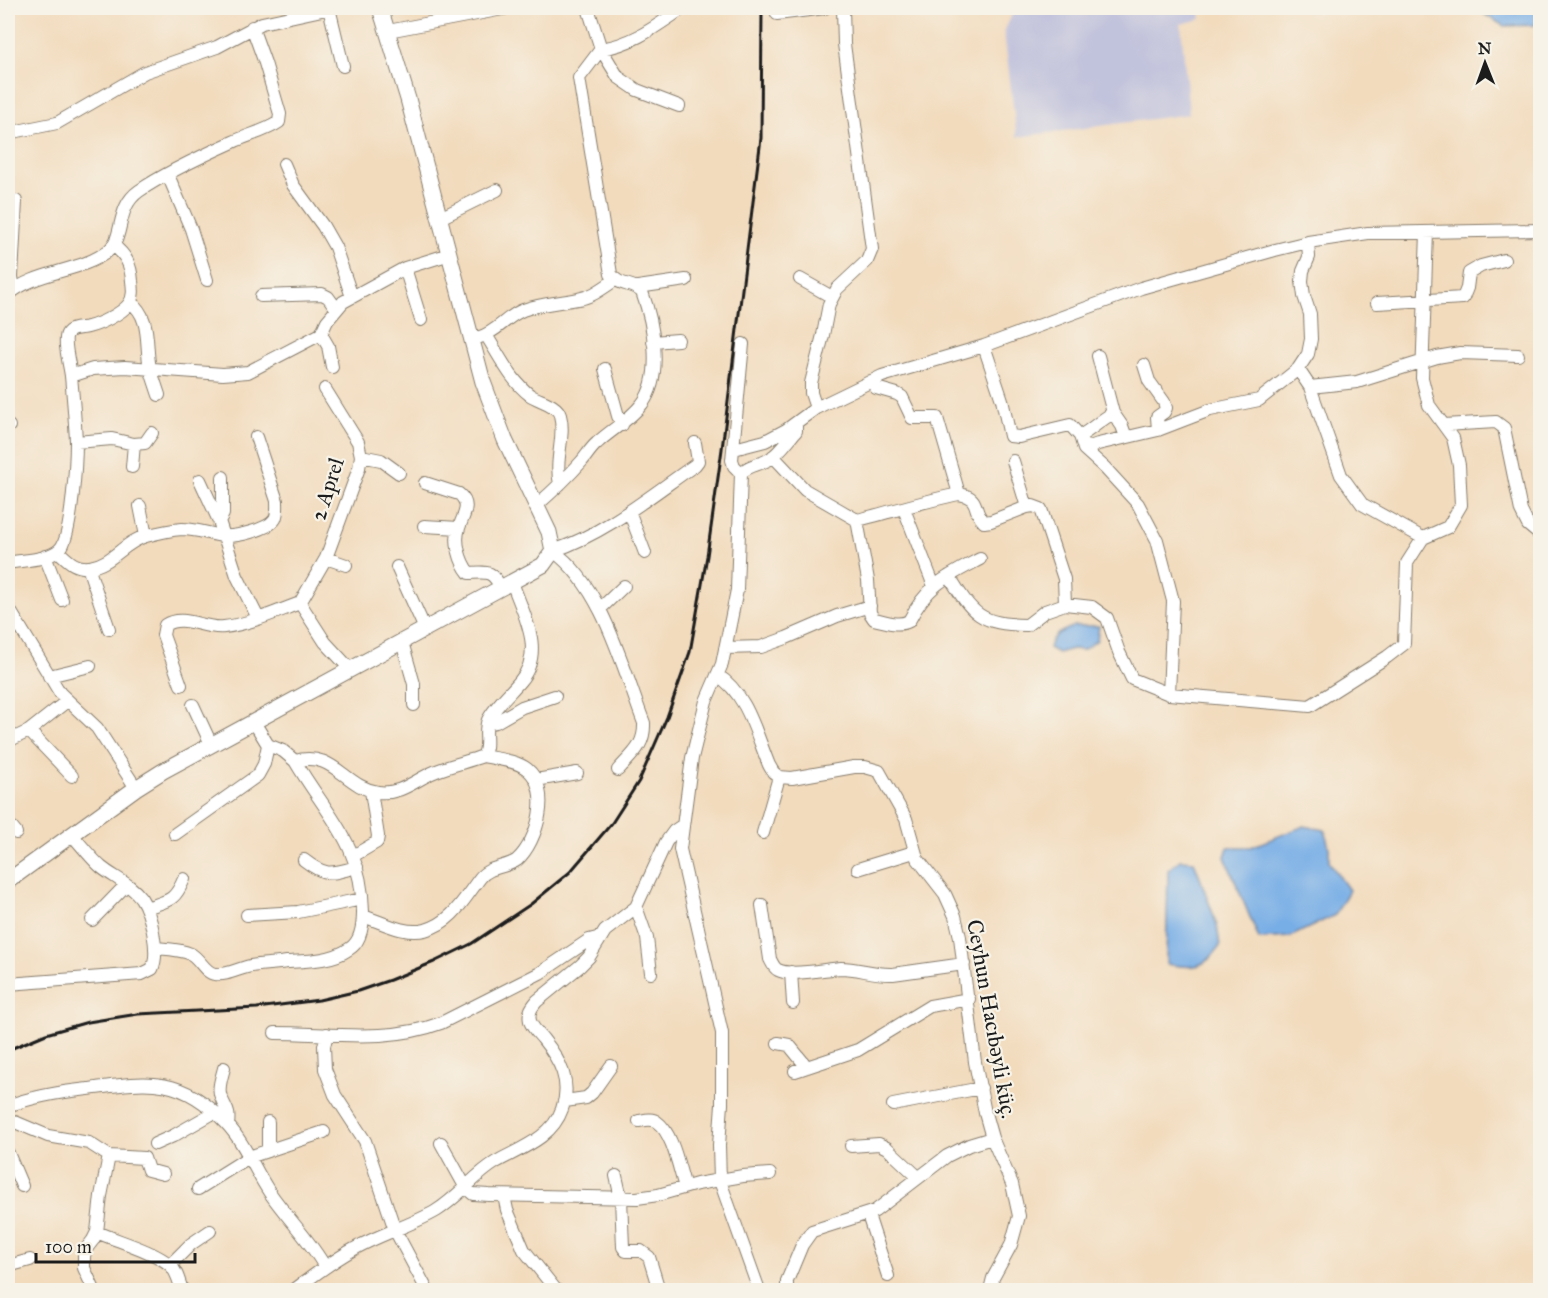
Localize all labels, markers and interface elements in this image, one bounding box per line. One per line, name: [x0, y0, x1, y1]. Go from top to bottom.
north arrow: [1455, 33, 1515, 93]
text: N: [1478, 39, 1492, 58]
street label: 2 Aprel: [304, 454, 350, 524]
street label: Ceyhun Hacıbəyli küç.: [961, 917, 1023, 1121]
scale bar: [36, 1226, 195, 1264]
text: 100 m: [45, 1236, 92, 1258]

